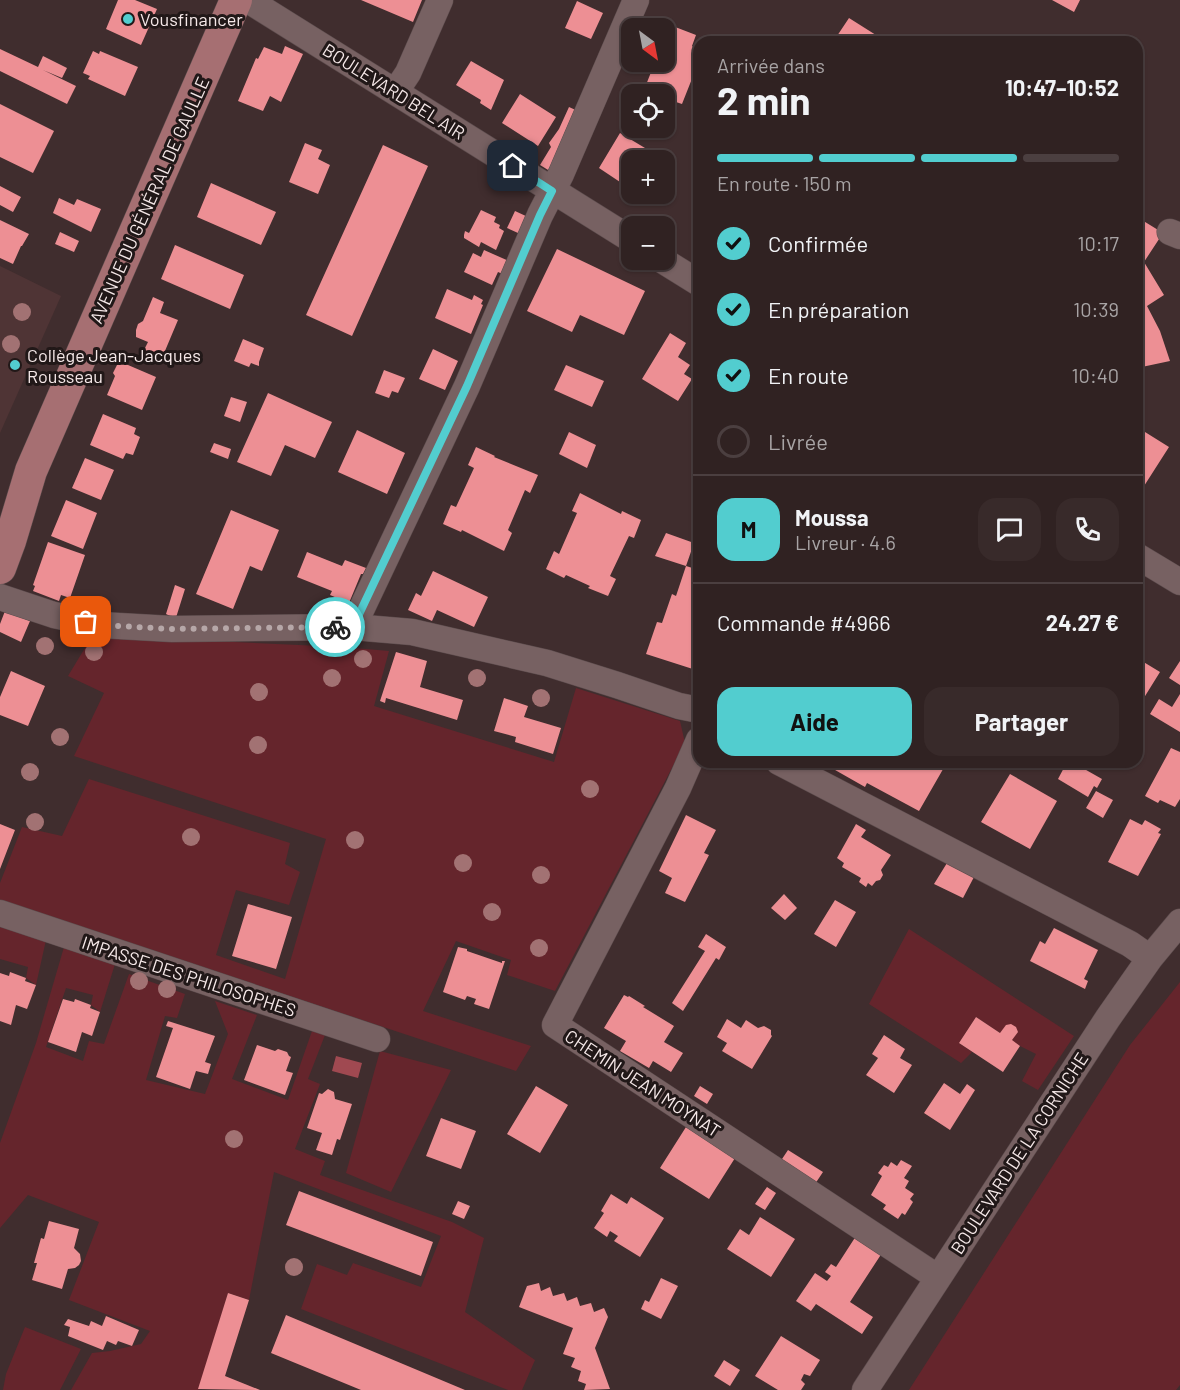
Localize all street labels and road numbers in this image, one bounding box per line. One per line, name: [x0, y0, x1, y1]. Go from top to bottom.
street label: BOULEVARD BEL AIR: [319, 38, 469, 144]
street label: AVENUE DU GÉNÉRAL DE GAULLE: [85, 73, 213, 327]
street label: IMPASSE DES PHILOSOPHES: [79, 931, 299, 1021]
street label: CHEMIN JEAN MOYNAT: [561, 1025, 725, 1141]
street label: BOULEVARD DE LA CORNICHE: [946, 1048, 1092, 1258]

